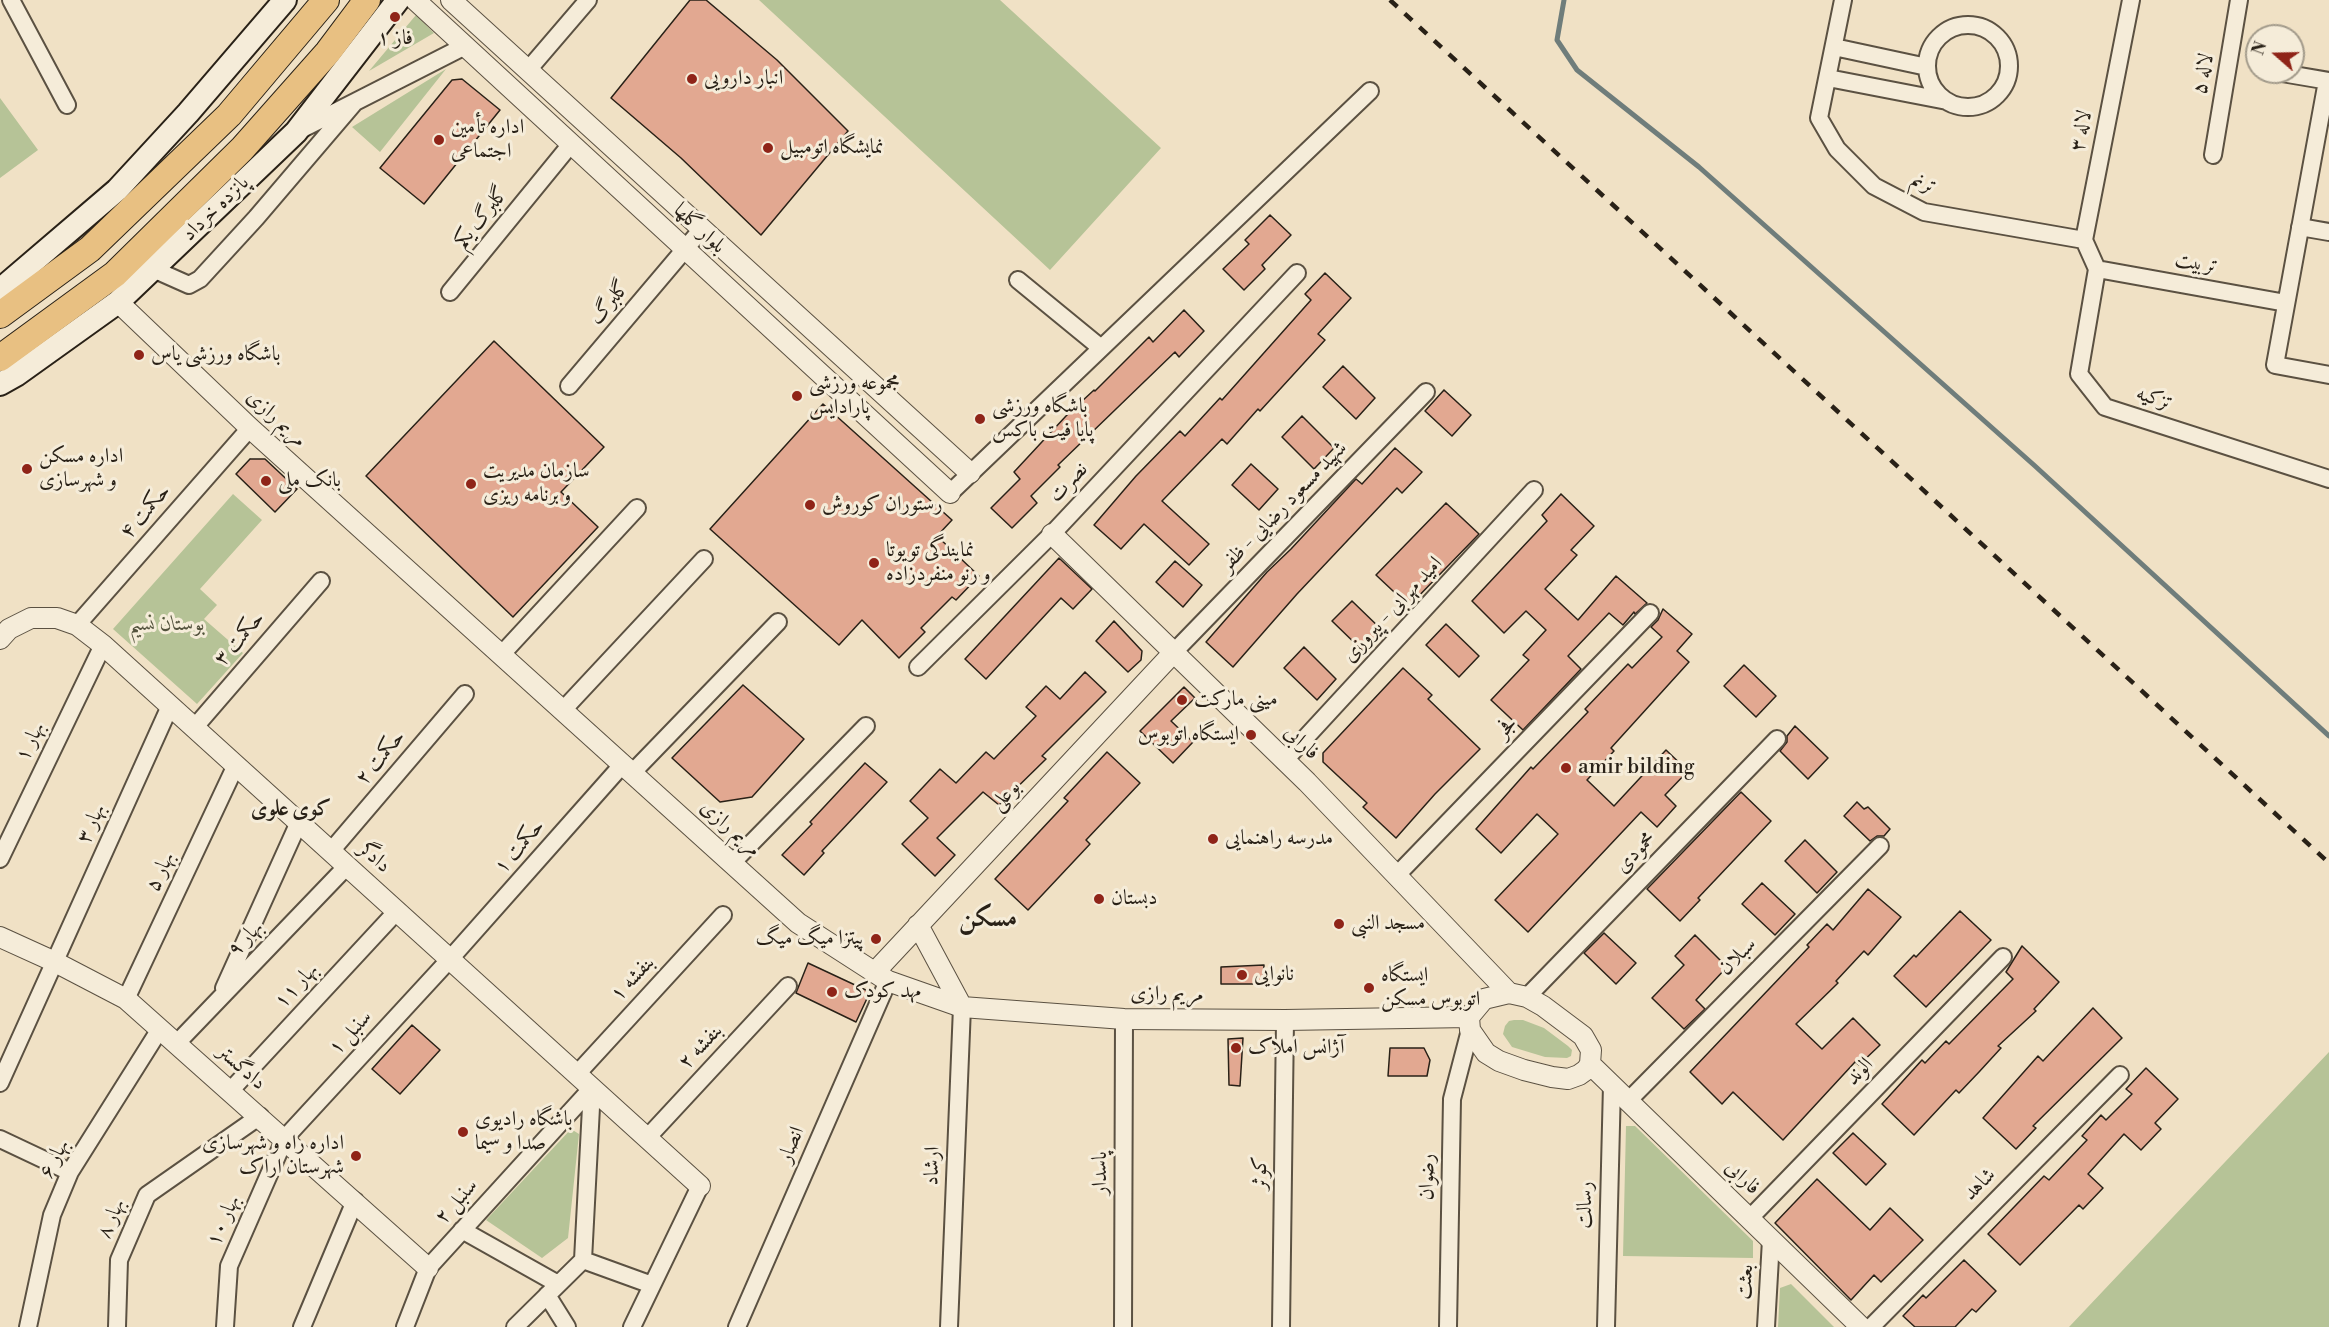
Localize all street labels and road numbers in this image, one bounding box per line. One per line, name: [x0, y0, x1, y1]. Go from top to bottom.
street label: لاله ۵: [2188, 51, 2220, 97]
street label: لاله ۳: [2066, 108, 2098, 154]
street label: ترنم: [1906, 167, 1940, 201]
street label: پانزده خرداد: [177, 171, 255, 247]
street label: گلبرگ یکم: [449, 182, 515, 254]
street label: بلوار گلها: [668, 198, 730, 260]
street label: تربیت: [2173, 248, 2219, 280]
street label: گلبرگ: [584, 276, 636, 330]
street label: تزکیه: [2133, 381, 2175, 417]
street label: مریم رازی: [241, 385, 311, 453]
street label: شهید مسعود رضایی - ظفر: [1215, 436, 1353, 578]
street label: نصرت: [1044, 458, 1094, 508]
street label: حکمت ۴: [115, 479, 177, 545]
street label: امید مهرابی - پیروزی: [1338, 552, 1448, 668]
street label: حکمت ۳: [209, 606, 271, 672]
street label: فجر: [1491, 712, 1523, 744]
street label: بهار ۱: [11, 718, 51, 766]
street label: فارابی: [1278, 720, 1324, 766]
street label: حکمت ۲: [351, 725, 411, 791]
street label: بوعلی: [985, 775, 1027, 817]
street label: مریم رازی: [694, 795, 766, 863]
street label: بهار ۳: [72, 800, 112, 848]
street label: حکمت ۱: [489, 814, 551, 880]
street label: محمودی: [1610, 827, 1662, 879]
street label: دادگر: [353, 837, 395, 879]
street label: بهار ۵: [141, 848, 181, 896]
street label: بهار ۹: [223, 916, 269, 962]
street label: سبلان: [1714, 933, 1762, 981]
street label: بنفشه ۱: [606, 951, 660, 1007]
street label: بهار ۱۱: [270, 958, 324, 1014]
street label: مریم رازی: [1130, 982, 1204, 1008]
street label: سنبل ۱: [324, 1005, 378, 1061]
street label: بنفشه ۲: [674, 1019, 728, 1075]
street label: دادگستر: [211, 1040, 271, 1096]
street label: الوند: [1841, 1053, 1879, 1091]
street label: انصار: [773, 1123, 811, 1167]
street label: بهار ۶: [34, 1135, 76, 1183]
street label: ارشاد: [920, 1146, 946, 1186]
street label: پاسدار: [1088, 1151, 1114, 1195]
street label: رضوان: [1415, 1153, 1441, 1201]
street label: فارابی: [1719, 1155, 1765, 1201]
street label: کوثر: [1248, 1156, 1274, 1190]
street label: شاهد: [1958, 1163, 2002, 1207]
street label: سنبل ۲: [430, 1174, 484, 1230]
street label: رسالت: [1573, 1181, 1599, 1229]
street label: بهار ۱۰: [202, 1192, 246, 1250]
street label: بهار ۸: [92, 1195, 132, 1243]
street label: بعثت: [1732, 1263, 1760, 1301]

